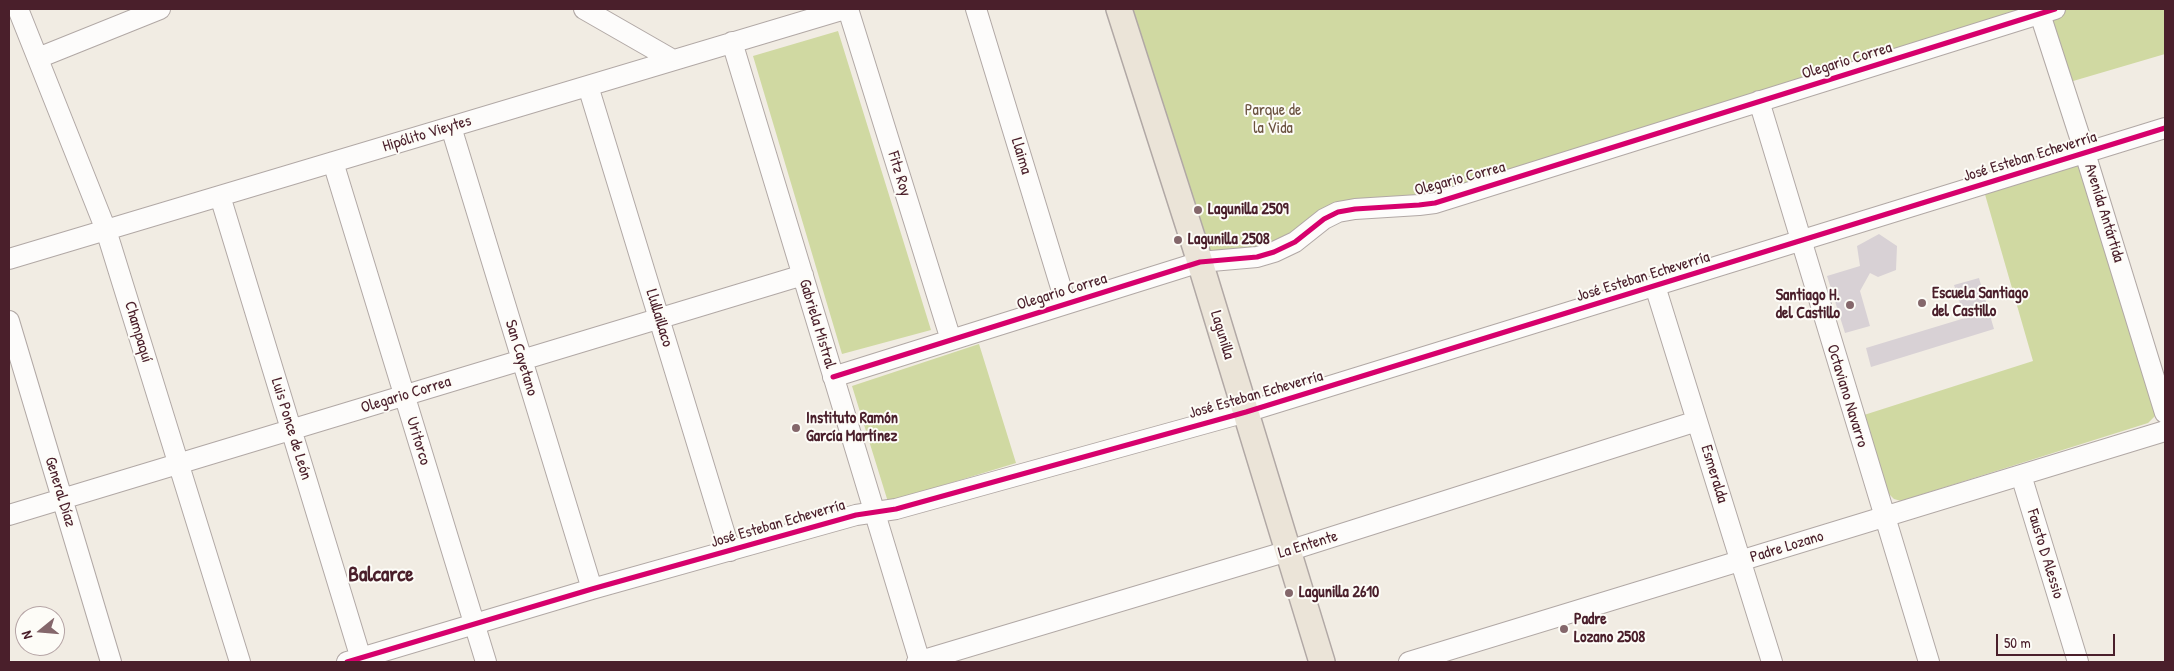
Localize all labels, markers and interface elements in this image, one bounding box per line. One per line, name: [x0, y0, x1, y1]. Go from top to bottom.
street label: Olegario Correa: [1800, 38, 1894, 84]
park label: Parque de la Vida: [1245, 101, 1301, 139]
street label: Hipólito Vieytes: [380, 111, 474, 157]
street label: José Esteban Echeverría: [1961, 128, 2099, 186]
street label: Llaima: [1006, 135, 1036, 177]
street label: Fitz Roy: [883, 149, 915, 199]
street label: Olegario Correa: [1413, 158, 1507, 200]
street label: Avenida Antártida: [2080, 161, 2128, 265]
place label: Lagunilla 2509: [1208, 200, 1289, 220]
marker: Lagunilla 2509: [1192, 204, 1204, 216]
place label: Lagunilla 2508: [1188, 230, 1270, 250]
marker: Lagunilla 2508: [1172, 234, 1184, 246]
street label: José Esteban Echeverría: [1574, 248, 1712, 306]
street label: Olegario Correa: [1015, 269, 1109, 315]
street label: Gabriela Mistral: [794, 277, 840, 371]
place label: Escuela Santiago del Castillo: [1932, 284, 2028, 322]
place label: Santiago H. del Castillo: [1776, 286, 1840, 324]
street label: Llullaillaco: [641, 287, 677, 349]
marker: Escuela Santiago del Castillo: [1916, 297, 1928, 309]
street label: Champaquí: [120, 299, 156, 365]
marker: Santiago H. del Castillo: [1844, 299, 1856, 311]
street label: Lagunilla: [1206, 308, 1238, 362]
street label: San Cayetano: [500, 318, 542, 398]
street label: Octaviano Navarro: [1822, 342, 1872, 450]
street label: José Esteban Echeverría: [1187, 367, 1325, 423]
street label: Olegario Correa: [359, 372, 453, 418]
street label: Luis Ponce de León: [266, 376, 316, 482]
place label: Instituto Ramón García Martínez: [806, 409, 898, 447]
street label: Uritorco: [402, 415, 434, 467]
marker: Instituto Ramón García Martínez: [790, 422, 802, 434]
street label: Esmeralda: [1696, 443, 1732, 505]
street label: General Díaz: [40, 455, 80, 529]
street label: José Esteban Echeverría: [709, 496, 847, 552]
street label: Fausto D Alessio: [2022, 507, 2068, 601]
street label: La Entente: [1276, 527, 1340, 563]
street label: Padre Lozano: [1748, 527, 1826, 567]
district label: Balcarce: [348, 562, 414, 588]
place label: Lagunilla 2610: [1299, 583, 1379, 603]
marker: Lagunilla 2610: [1283, 587, 1295, 599]
north arrow: [15, 606, 65, 656]
place label: Padre Lozano 2508: [1574, 610, 1645, 648]
marker: Padre Lozano 2508: [1558, 623, 1570, 635]
scale bar: [1999, 624, 2118, 656]
text: N: [16, 629, 36, 642]
text: 50 m: [2004, 632, 2031, 653]

